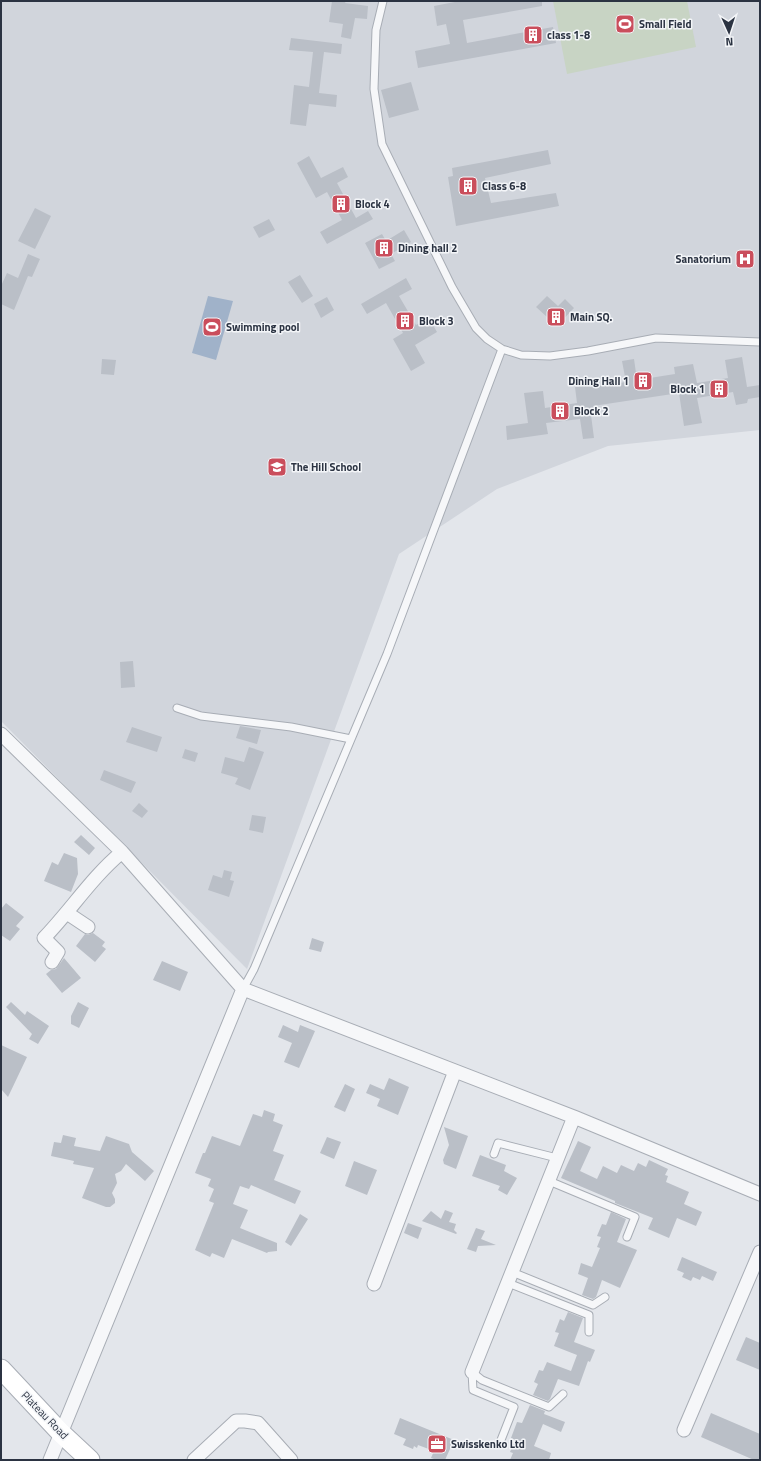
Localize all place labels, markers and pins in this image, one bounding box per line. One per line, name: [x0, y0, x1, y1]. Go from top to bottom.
sports icon: Small Field: [614, 13, 636, 35]
place label: Small Field: [639, 16, 692, 32]
building icon: class 1-8: [522, 24, 544, 46]
place label: class 1-8: [547, 27, 590, 43]
building icon: Class 6-8: [457, 175, 479, 197]
place label: Class 6-8: [482, 178, 526, 194]
building icon: Block 4: [330, 193, 352, 215]
place label: Block 4: [355, 196, 390, 212]
building icon: Dining hall 2: [373, 237, 395, 259]
place label: Dining hall 2: [398, 240, 457, 256]
hospital icon: Sanatorium: [734, 248, 756, 270]
place label: Sanatorium: [676, 251, 731, 267]
building icon: Main SQ.: [545, 306, 567, 328]
place label: Main SQ.: [570, 309, 613, 325]
building icon: Block 3: [394, 310, 416, 332]
place label: Block 3: [419, 313, 454, 329]
sports icon: Swimming pool: [201, 316, 223, 338]
place label: Swimming pool: [226, 319, 300, 335]
building icon: Dining Hall 1: [632, 370, 654, 392]
place label: Dining Hall 1: [568, 373, 629, 389]
building icon: Block 1: [708, 378, 730, 400]
place label: Block 1: [670, 381, 705, 397]
building icon: Block 2: [549, 400, 571, 422]
place label: Block 2: [574, 403, 609, 419]
school or university icon: The Hill School: [266, 456, 288, 478]
place label: The Hill School: [291, 459, 361, 475]
office icon: Swisskenko Ltd: [426, 1433, 448, 1455]
place label: Swisskenko Ltd: [451, 1436, 525, 1452]

